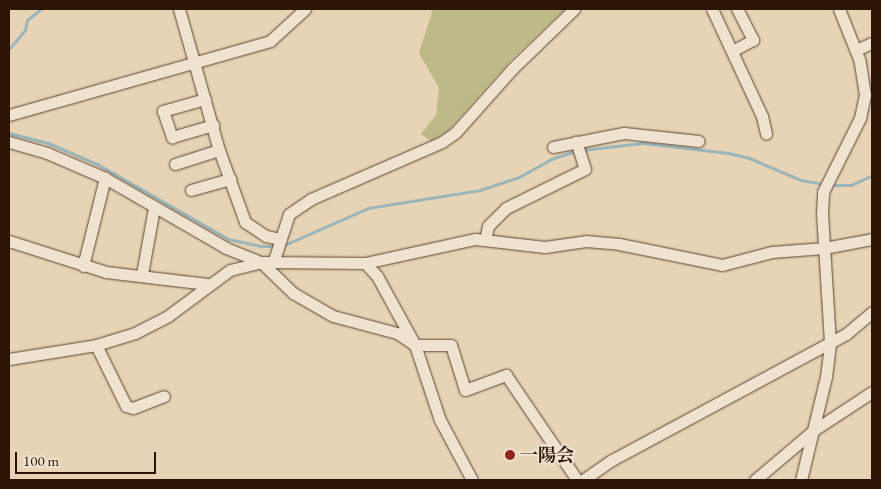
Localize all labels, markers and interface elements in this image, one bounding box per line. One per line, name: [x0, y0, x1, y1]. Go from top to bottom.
scale bar: [18, 442, 159, 474]
place label: 一陽会: [520, 444, 574, 466]
marker: 一陽会: [504, 449, 516, 461]
text: 100 m: [23, 451, 59, 470]

